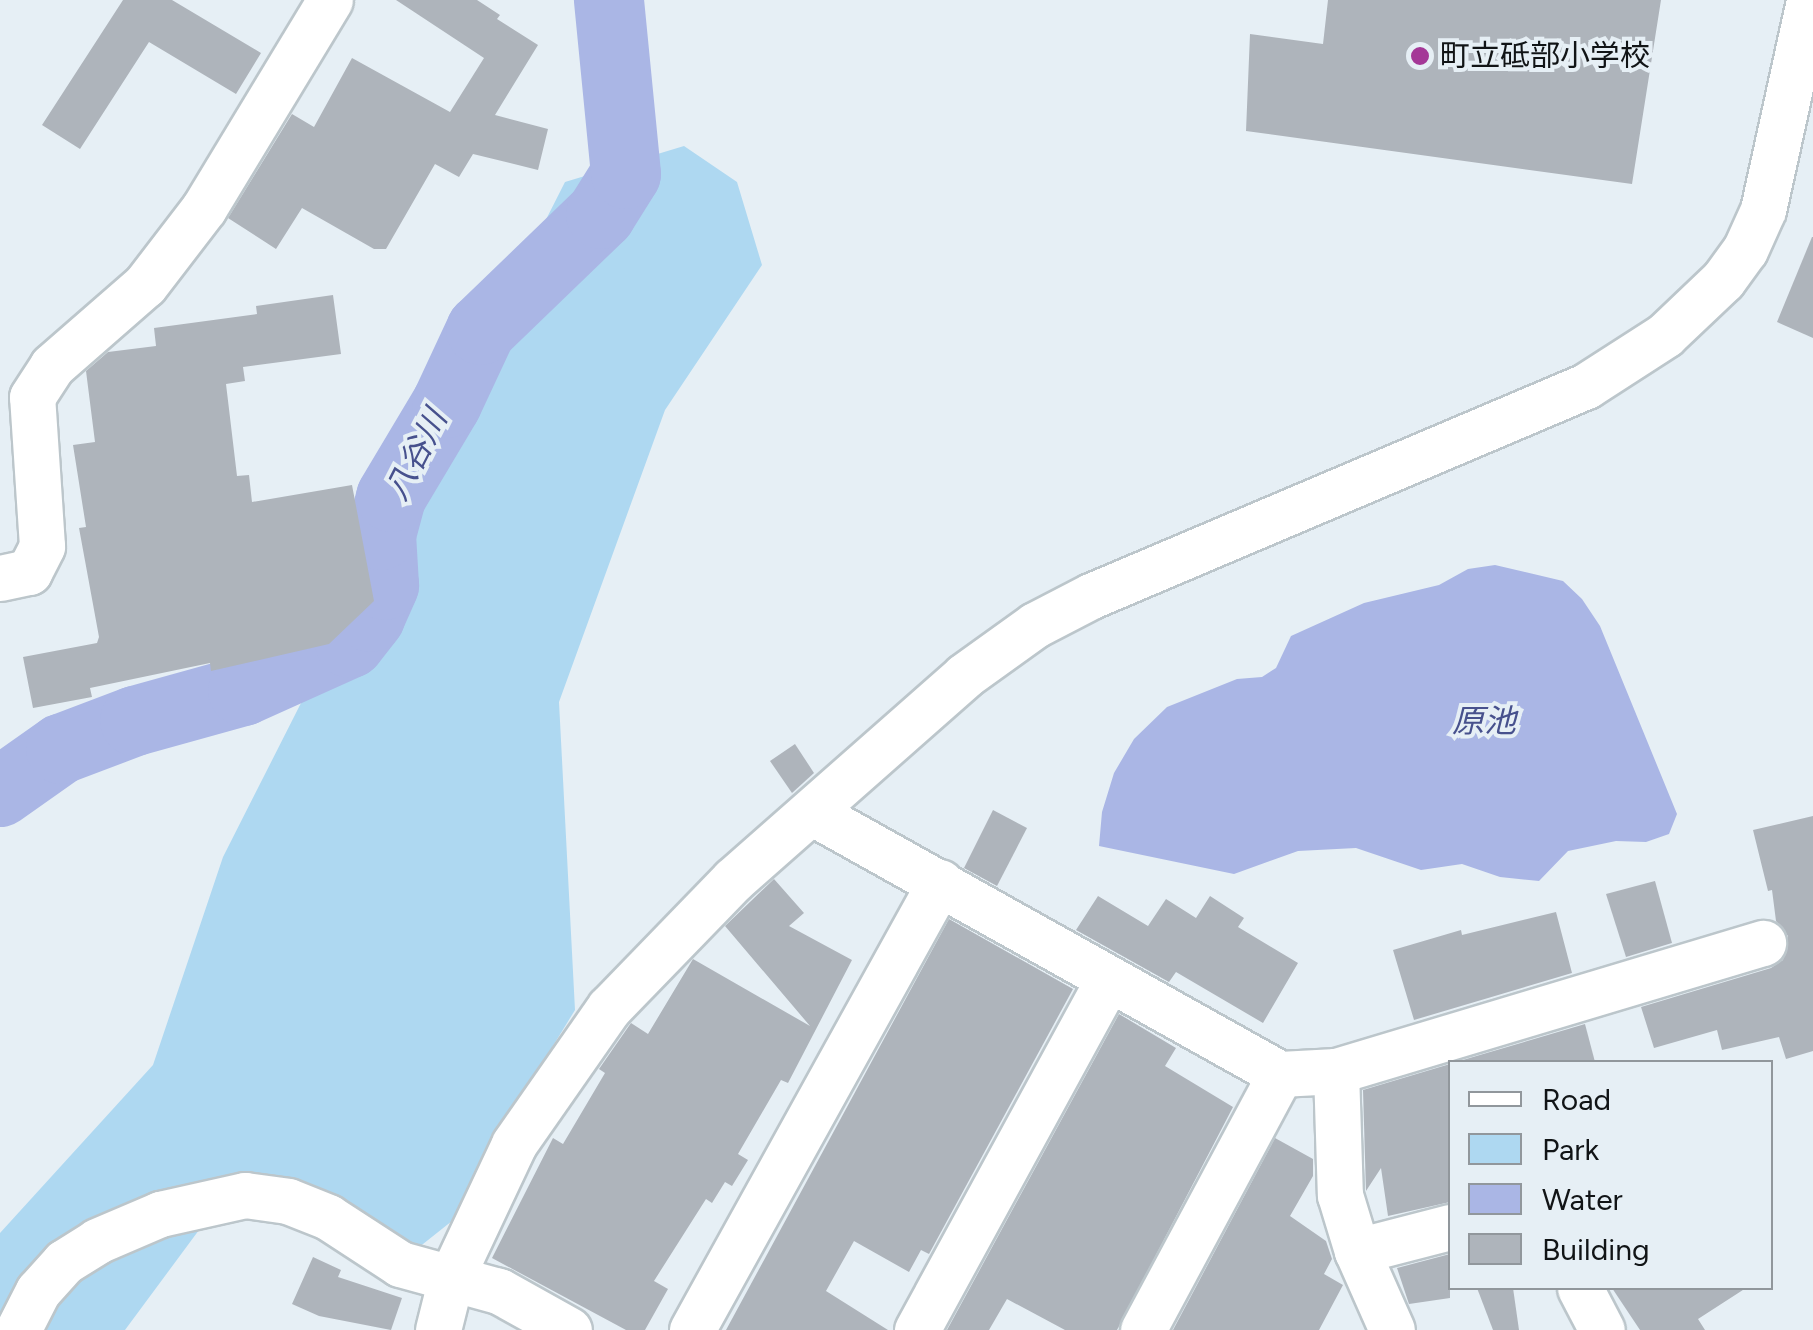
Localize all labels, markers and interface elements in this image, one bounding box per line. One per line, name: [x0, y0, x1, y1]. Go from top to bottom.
place label: 町立砥部小学校: [1440, 38, 1650, 74]
marker: 町立砥部小学校: [1409, 45, 1431, 67]
water label: 八谷川: [377, 404, 455, 506]
water label: 原池: [1452, 702, 1516, 740]
legend: [1448, 1060, 1773, 1290]
text: Road: [1542, 1081, 1611, 1118]
text: Park: [1542, 1131, 1599, 1168]
text: Water: [1542, 1181, 1623, 1218]
text: Building: [1542, 1231, 1650, 1268]

